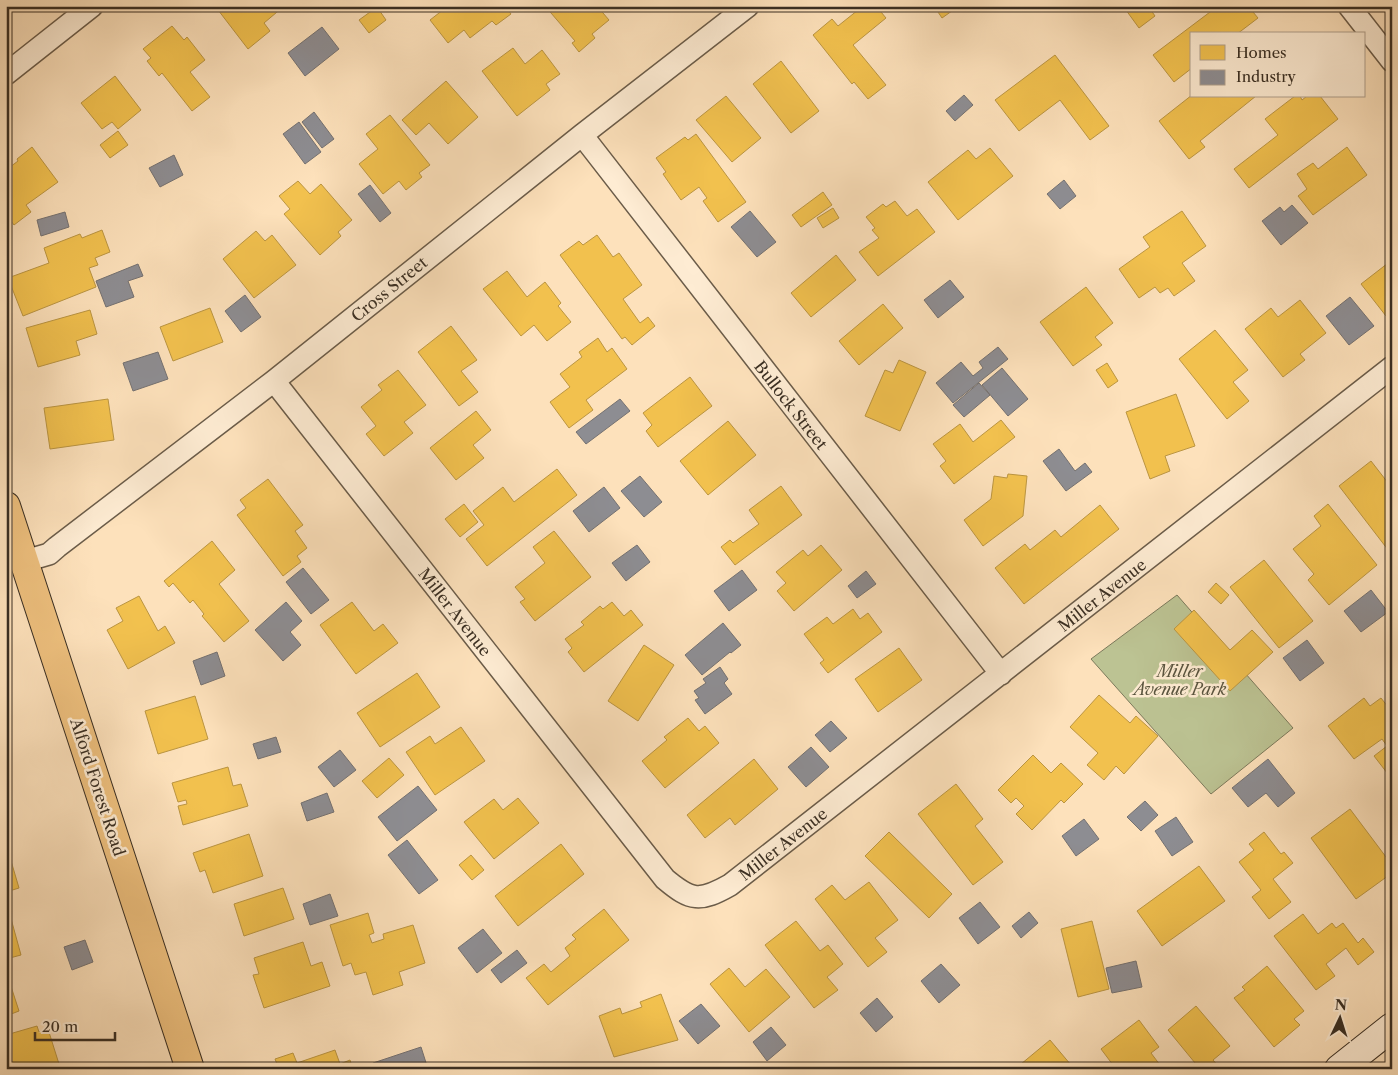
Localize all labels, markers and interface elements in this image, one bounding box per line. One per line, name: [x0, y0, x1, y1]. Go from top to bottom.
legend: [1190, 32, 1366, 98]
text: Homes: [1236, 43, 1287, 62]
text: Industry: [1236, 67, 1296, 86]
street label: Cross Street: [347, 252, 431, 326]
street label: Bullock Street: [750, 357, 832, 454]
street label: Miller Avenue: [1054, 554, 1150, 636]
street label: Miller Avenue: [414, 564, 496, 660]
park label: Miller Avenue Park: [1131, 661, 1227, 699]
street label: Alford Forest Road: [66, 715, 130, 859]
street label: Miller Avenue: [735, 803, 831, 885]
north arrow: [1316, 992, 1366, 1042]
text: N: [1334, 996, 1348, 1014]
scale bar: [35, 1010, 115, 1042]
text: 20 m: [42, 1017, 78, 1036]

